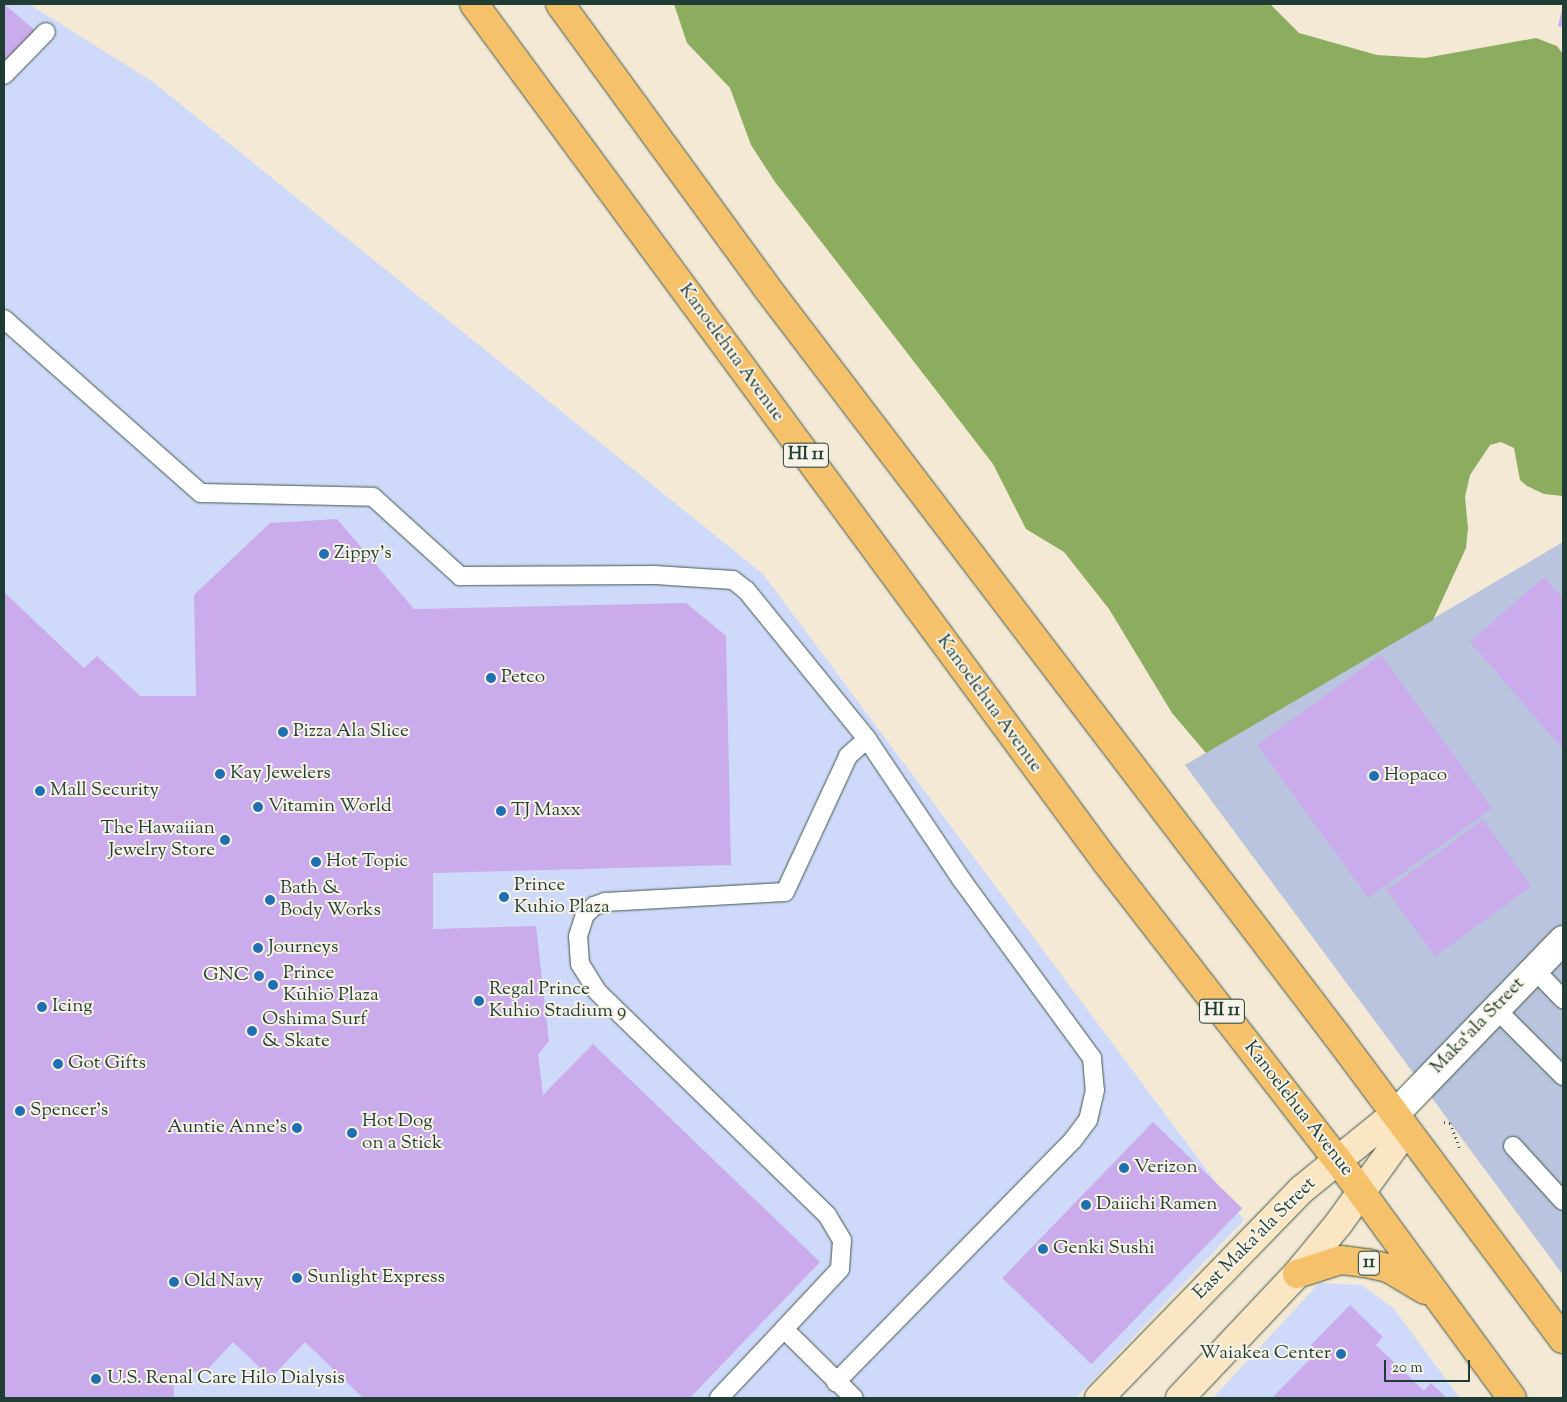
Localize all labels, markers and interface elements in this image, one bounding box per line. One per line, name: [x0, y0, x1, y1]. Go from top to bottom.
street label: Kanoelehua Avenue: [673, 280, 789, 426]
road number: HI 11: [782, 440, 830, 470]
place label: Zippy's: [334, 543, 392, 565]
marker: Zippy's: [318, 548, 330, 560]
street label: Kanoelehua Avenue: [931, 631, 1047, 777]
place label: Petco: [501, 667, 545, 689]
marker: Petco: [485, 672, 497, 684]
place label: Pizza Ala Slice: [293, 721, 409, 743]
marker: Pizza Ala Slice: [277, 726, 289, 738]
place label: Kay Jewelers: [230, 763, 331, 785]
place label: Hopaco: [1384, 765, 1447, 787]
marker: Kay Jewelers: [214, 768, 226, 780]
marker: Hopaco: [1368, 770, 1380, 782]
place label: Mall Security: [50, 780, 159, 802]
marker: Mall Security: [34, 785, 46, 797]
place label: Vitamin World: [268, 796, 392, 818]
place label: TJ Maxx: [511, 800, 581, 822]
marker: Vitamin World: [252, 801, 264, 813]
marker: TJ Maxx: [495, 805, 507, 817]
place label: The Hawaiian Jewelry Store: [101, 818, 215, 862]
marker: The Hawaiian Jewelry Store: [219, 834, 231, 846]
place label: Hot Topic: [326, 851, 408, 873]
marker: Hot Topic: [310, 856, 322, 868]
place label: Prince Kuhio Plaza: [514, 875, 610, 919]
place label: Bath & Body Works: [280, 878, 381, 922]
marker: Prince Kuhio Plaza: [498, 891, 510, 903]
marker: Bath & Body Works: [264, 894, 276, 906]
place label: Journeys: [268, 937, 339, 959]
marker: Journeys: [252, 942, 264, 954]
place label: Prince Kūhiō Plaza: [283, 963, 379, 1007]
place label: GNC: [203, 965, 249, 987]
marker: GNC: [253, 970, 265, 982]
street label: Maka‘ala Street: [1426, 973, 1530, 1079]
marker: Prince Kūhiō Plaza: [267, 979, 279, 991]
place label: Regal Prince Kuhio Stadium 9: [489, 979, 626, 1023]
marker: Regal Prince Kuhio Stadium 9: [473, 995, 485, 1007]
place label: Icing: [52, 996, 93, 1018]
road number: HI 11: [1198, 996, 1246, 1026]
marker: Icing: [36, 1001, 48, 1013]
place label: Oshima Surf & Skate: [262, 1009, 367, 1053]
marker: Oshima Surf & Skate: [246, 1025, 258, 1037]
street label: Kanoelehua Avenue: [1238, 1037, 1358, 1181]
place label: Got Gifts: [68, 1053, 146, 1075]
marker: Got Gifts: [52, 1058, 64, 1070]
place label: Spencer's: [30, 1100, 108, 1122]
marker: Spencer's: [14, 1105, 26, 1117]
place label: Hot Dog on a Stick: [362, 1111, 442, 1155]
place label: Auntie Anne's: [167, 1117, 287, 1139]
marker: Auntie Anne's: [291, 1122, 303, 1134]
marker: Hot Dog on a Stick: [346, 1127, 358, 1139]
place label: Verizon: [1134, 1157, 1198, 1179]
marker: Verizon: [1118, 1162, 1130, 1174]
street label: East Maka'ala Street: [1189, 1173, 1321, 1305]
place label: Daiichi Ramen: [1096, 1194, 1218, 1216]
marker: Daiichi Ramen: [1080, 1199, 1092, 1211]
place label: Genki Sushi: [1053, 1238, 1155, 1260]
marker: Genki Sushi: [1037, 1243, 1049, 1255]
road number: 11: [1358, 1248, 1380, 1278]
place label: Sunlight Express: [307, 1267, 445, 1289]
place label: Old Navy: [184, 1271, 263, 1293]
marker: Sunlight Express: [291, 1272, 303, 1284]
marker: Old Navy: [168, 1276, 180, 1288]
place label: Waiakea Center: [1199, 1343, 1331, 1365]
marker: Waiakea Center: [1335, 1348, 1347, 1360]
scale bar: [1387, 1350, 1473, 1382]
text: 20 m: [1392, 1358, 1423, 1379]
place label: U.S. Renal Care Hilo Dialysis: [107, 1368, 345, 1390]
marker: U.S. Renal Care Hilo Dialysis: [89, 1372, 103, 1386]

